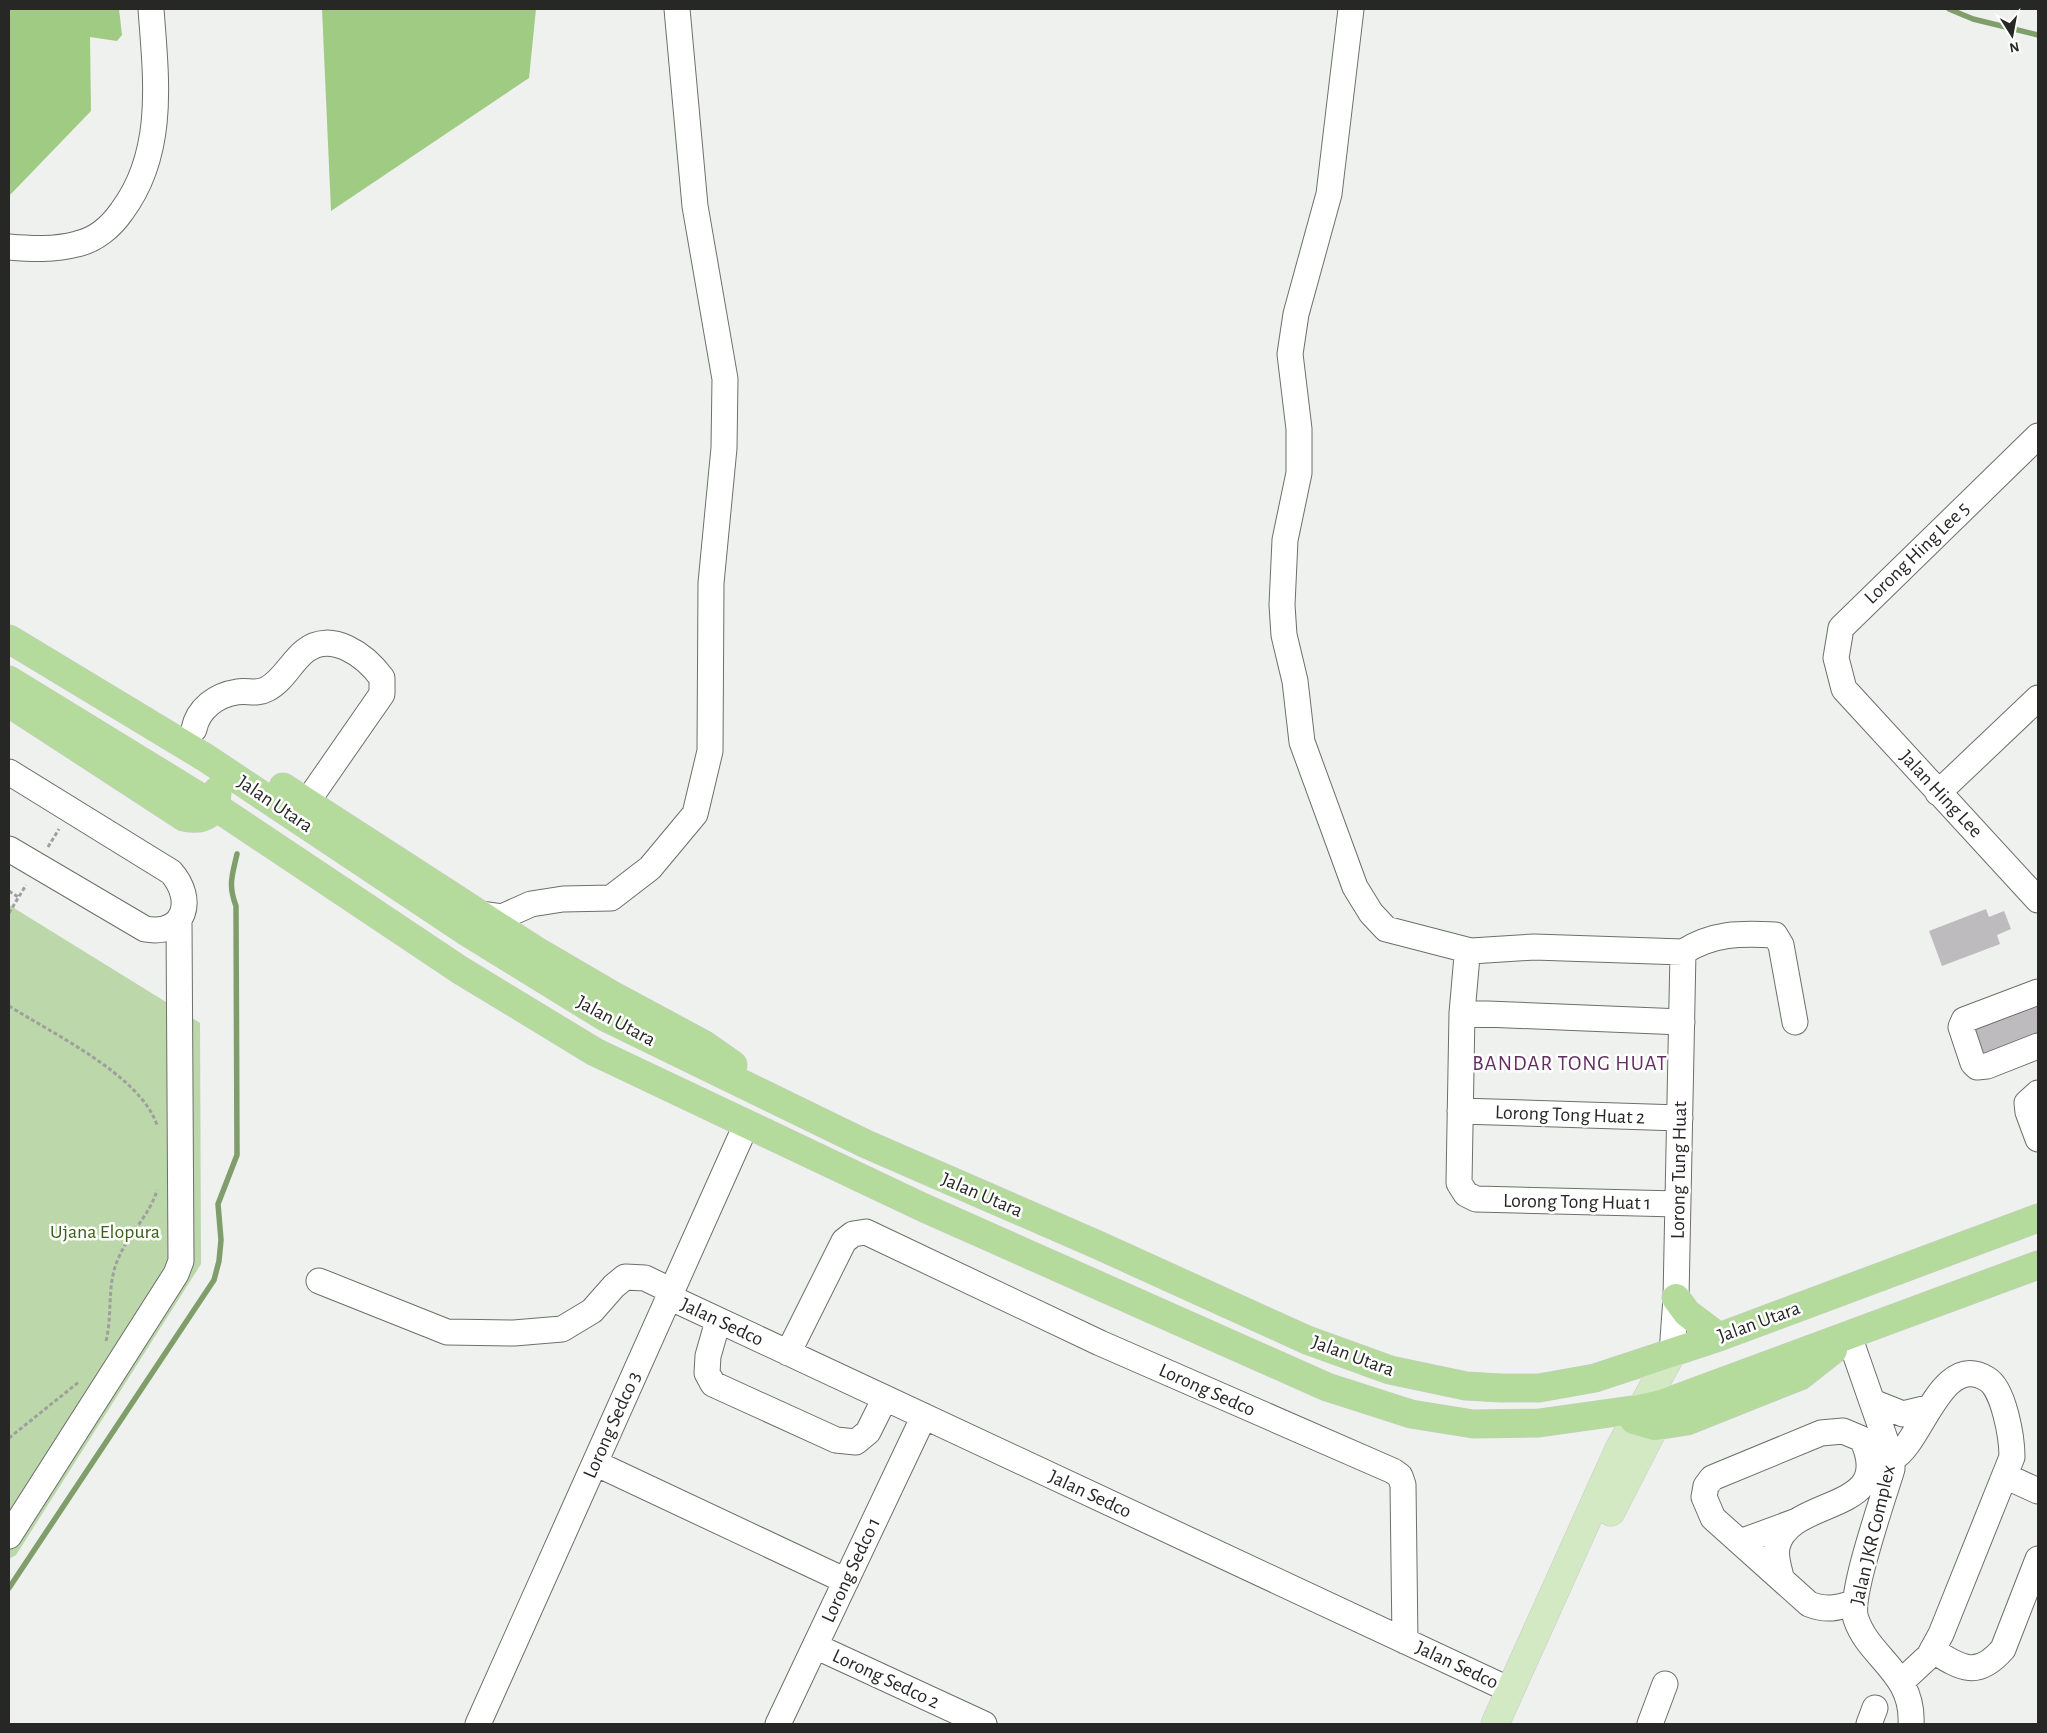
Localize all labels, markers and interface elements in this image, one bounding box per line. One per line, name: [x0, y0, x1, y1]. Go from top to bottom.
north arrow: [1987, 10, 2037, 60]
text: N: [2008, 39, 2020, 55]
street label: Lorong Hing Lee 5: [1861, 498, 1973, 608]
street label: Jalan Hing Lee: [1896, 747, 1986, 841]
street label: Jalan Utara: [234, 772, 316, 836]
street label: Jalan Utara: [573, 992, 659, 1050]
district label: BANDAR TONG HUAT: [1472, 1053, 1668, 1074]
street label: Lorong Tung Huat: [1668, 1100, 1690, 1239]
street label: Lorong Tong Huat 2: [1495, 1102, 1645, 1128]
street label: Jalan Utara: [938, 1169, 1026, 1221]
street label: Lorong Tong Huat 1: [1503, 1191, 1651, 1213]
park label: Ujana Elopura: [50, 1222, 160, 1242]
street label: Jalan Sedco: [678, 1294, 766, 1350]
street label: Jalan Utara: [1715, 1298, 1803, 1346]
street label: Jalan Utara: [1309, 1332, 1397, 1380]
street label: Lorong Sedco: [1156, 1360, 1258, 1420]
street label: Lorong Sedco 3: [580, 1369, 644, 1481]
street label: Jalan JKR Complex: [1847, 1463, 1899, 1607]
street label: Jalan Sedco: [1046, 1466, 1134, 1522]
street label: Lorong Sedco 1: [818, 1514, 884, 1626]
street label: Jalan Sedco: [1413, 1637, 1501, 1693]
street label: Lorong Sedco 2: [829, 1646, 943, 1712]

